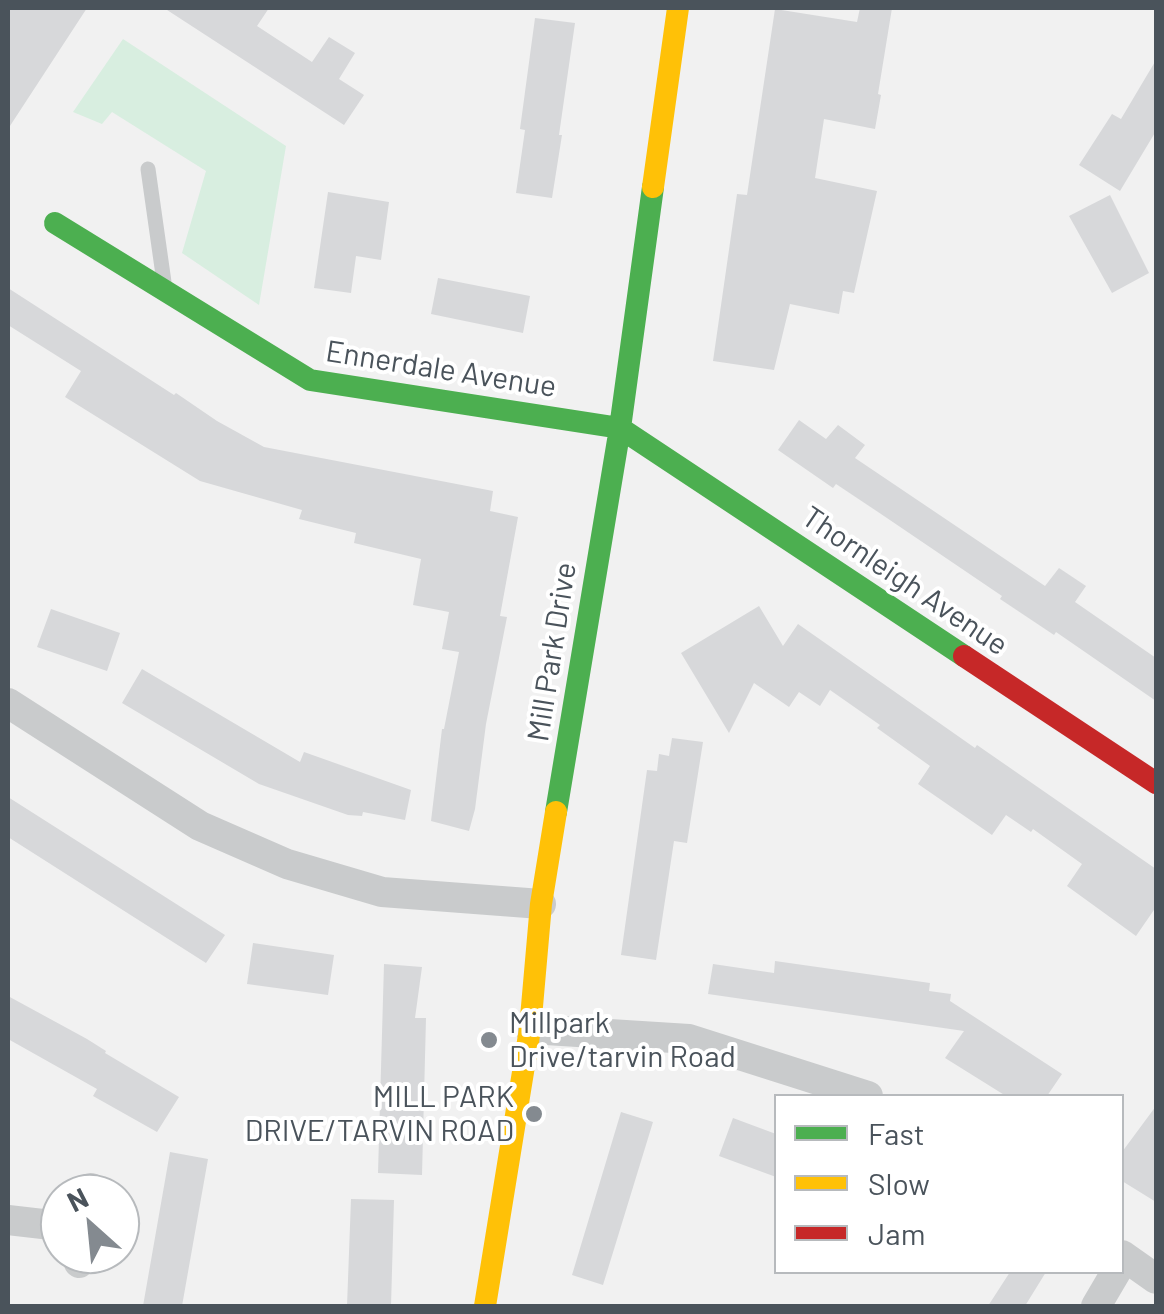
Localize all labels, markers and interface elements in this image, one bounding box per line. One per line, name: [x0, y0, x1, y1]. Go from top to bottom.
street label: Ennerdale Avenue: [323, 333, 559, 405]
street label: Thornleigh Avenue: [795, 499, 1015, 663]
street label: Mill Park Drive: [520, 560, 584, 744]
place label: Millpark Drive/tarvin Road: [509, 1005, 736, 1076]
marker: Millpark Drive/tarvin Road: [478, 1029, 500, 1051]
place label: MILL PARK DRIVE/TARVIN ROAD: [245, 1079, 514, 1150]
legend: [774, 1094, 1124, 1274]
marker: MILL PARK DRIVE/TARVIN ROAD: [523, 1103, 545, 1125]
text: Fast: [868, 1115, 925, 1151]
text: Slow: [868, 1165, 930, 1201]
north arrow: [40, 1174, 140, 1274]
text: N: [61, 1180, 93, 1218]
text: Jam: [868, 1215, 925, 1251]

